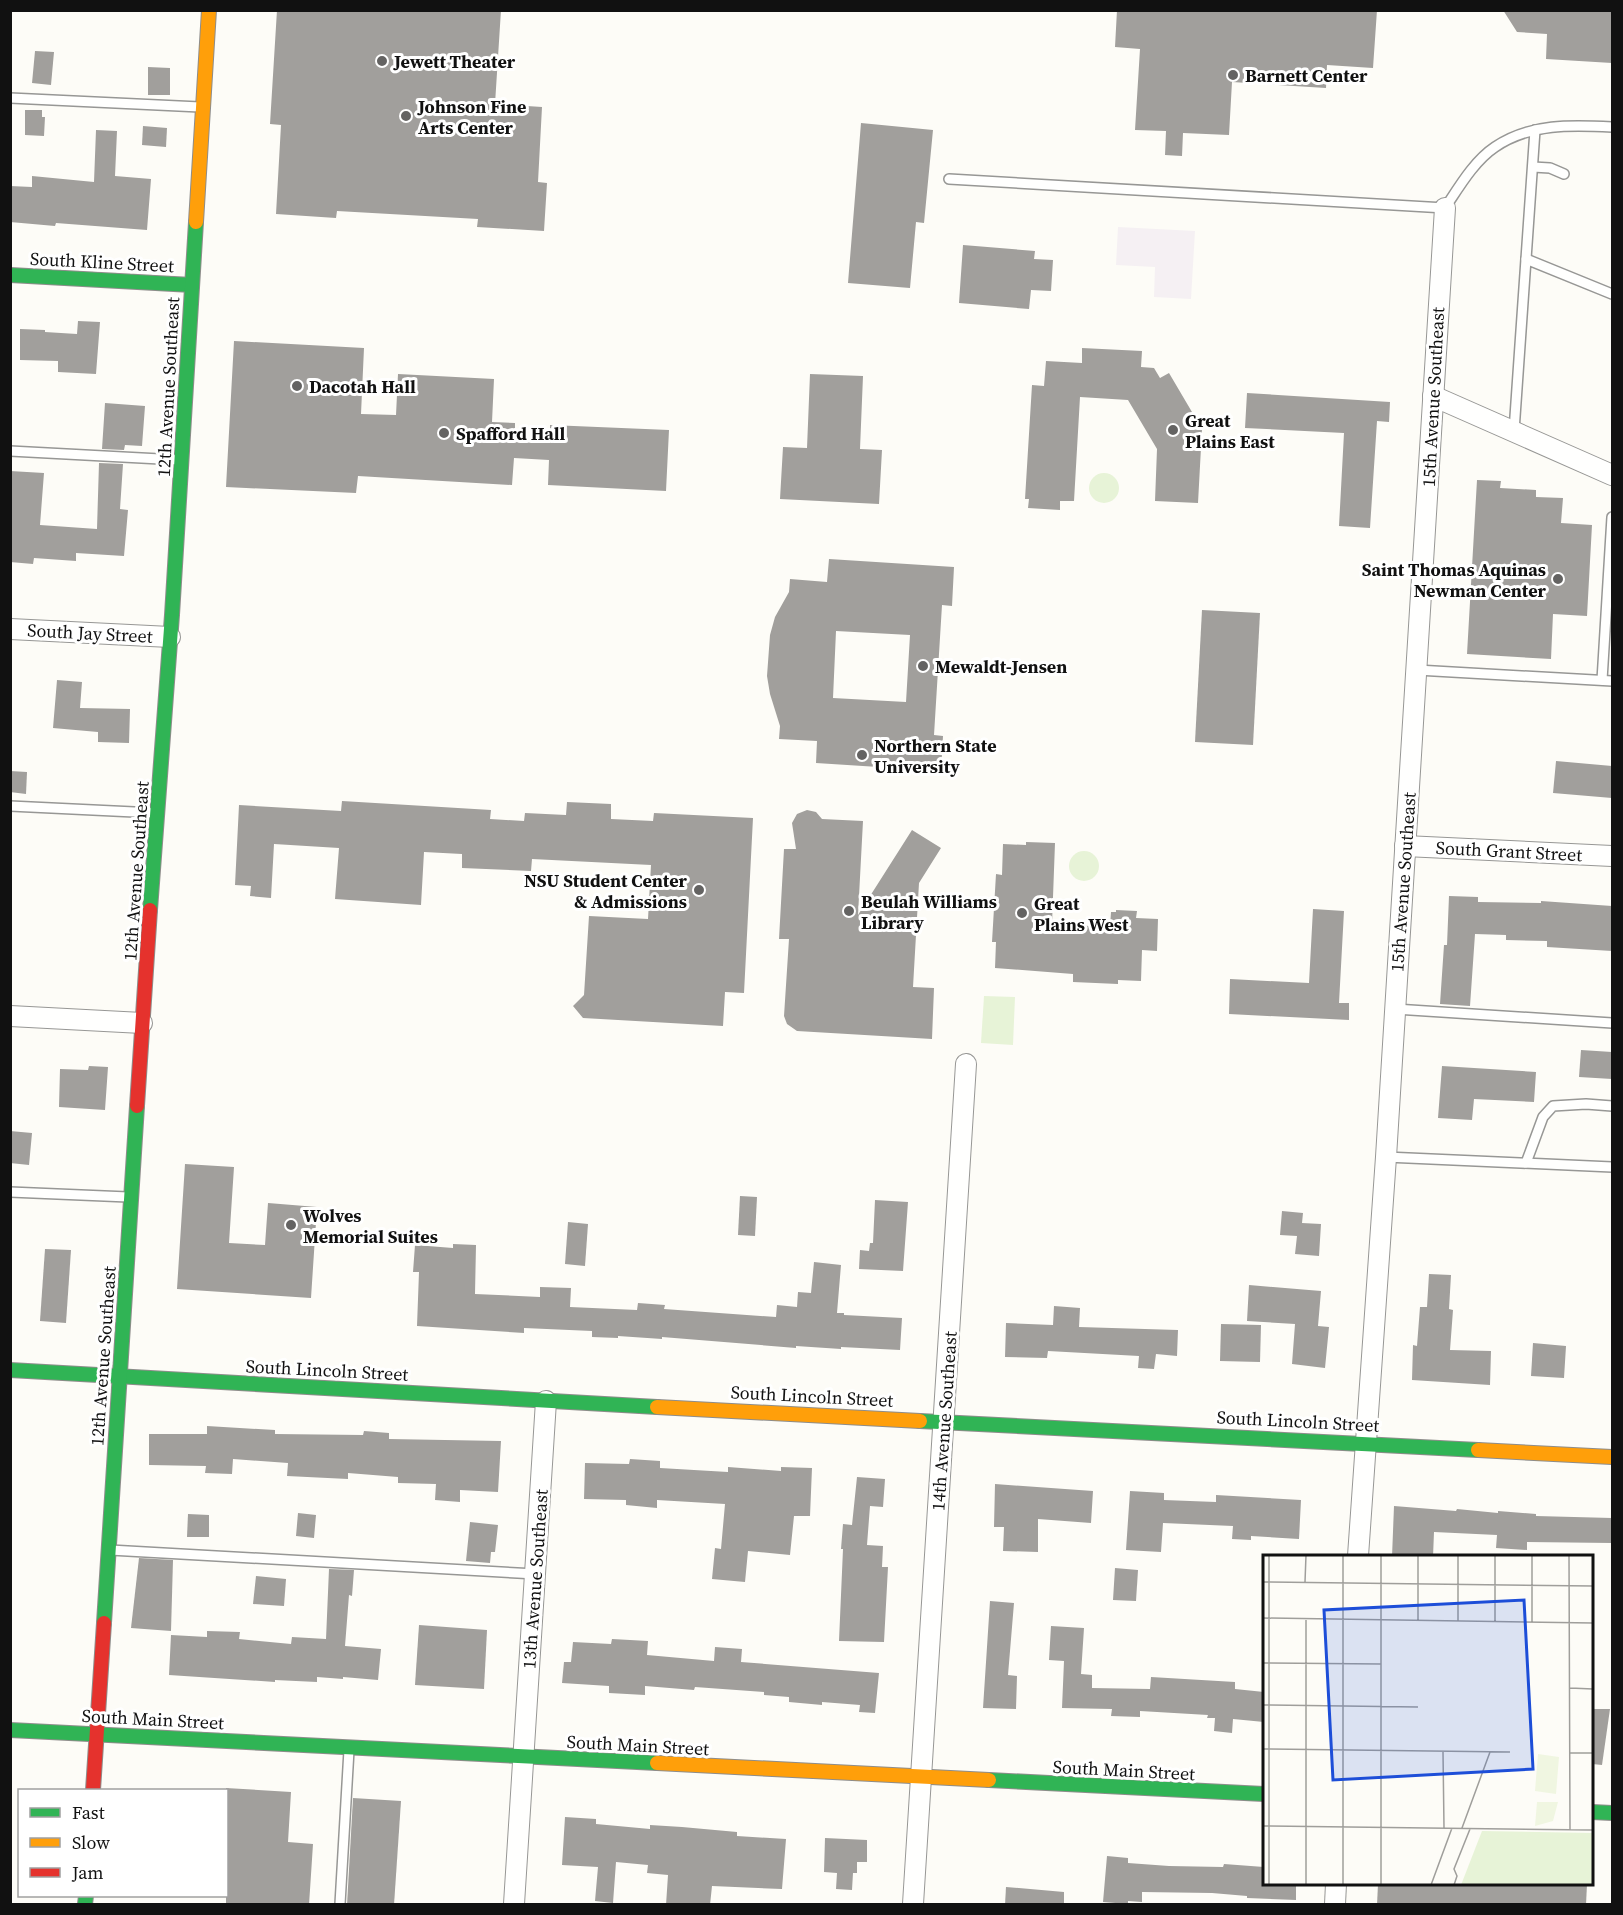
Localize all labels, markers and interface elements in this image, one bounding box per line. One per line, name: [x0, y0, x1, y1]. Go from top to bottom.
place label: Jewett Theater: [393, 49, 516, 74]
marker: Jewett Theater: [375, 54, 389, 68]
place label: Barnett Center: [1245, 63, 1368, 88]
marker: Barnett Center: [1226, 68, 1240, 82]
place label: Johnson Fine Arts Center: [417, 94, 526, 140]
marker: Johnson Fine Arts Center: [399, 109, 413, 123]
street label: South Kline Street: [30, 246, 175, 278]
street label: 12th Avenue Southeast: [151, 296, 185, 478]
street label: 15th Avenue Southeast: [1416, 306, 1450, 488]
place label: Dacotah Hall: [309, 374, 416, 399]
marker: Dacotah Hall: [290, 379, 304, 393]
place label: Great Plains East: [1185, 408, 1275, 454]
place label: Spafford Hall: [456, 421, 566, 446]
marker: Great Plains East: [1166, 423, 1180, 437]
marker: Spafford Hall: [437, 426, 451, 440]
place label: Saint Thomas Aquinas Newman Center: [1362, 557, 1547, 603]
marker: Saint Thomas Aquinas Newman Center: [1551, 572, 1565, 586]
street label: South Jay Street: [27, 617, 153, 649]
place label: Mewaldt-Jensen: [935, 654, 1067, 679]
marker: Mewaldt-Jensen: [916, 659, 930, 673]
place label: Northern State University: [874, 733, 997, 779]
marker: Northern State University: [855, 748, 869, 762]
street label: 12th Avenue Southeast: [117, 780, 155, 962]
street label: 15th Avenue Southeast: [1384, 791, 1422, 973]
street label: South Grant Street: [1435, 835, 1583, 867]
place label: NSU Student Center & Admissions: [524, 868, 688, 914]
marker: NSU Student Center & Admissions: [692, 883, 706, 897]
place label: Beulah Williams Library: [861, 889, 997, 935]
place label: Great Plains West: [1034, 891, 1129, 937]
marker: Beulah Williams Library: [842, 904, 856, 918]
marker: Great Plains West: [1015, 906, 1029, 920]
place label: Wolves Memorial Suites: [303, 1203, 438, 1249]
marker: Wolves Memorial Suites: [284, 1218, 298, 1232]
street label: 12th Avenue Southeast: [84, 1265, 122, 1447]
street label: 14th Avenue Southeast: [925, 1330, 963, 1512]
street label: South Lincoln Street: [245, 1353, 409, 1387]
street label: South Lincoln Street: [730, 1379, 894, 1413]
street label: South Lincoln Street: [1216, 1404, 1380, 1438]
street label: 13th Avenue Southeast: [516, 1488, 554, 1670]
inset map: [1263, 1555, 1593, 1885]
street label: South Main Street: [81, 1703, 225, 1735]
street label: South Main Street: [566, 1729, 710, 1761]
street label: South Main Street: [1052, 1754, 1196, 1786]
legend: [18, 1789, 228, 1897]
text: Fast: [72, 1800, 105, 1825]
text: Slow: [72, 1830, 110, 1855]
text: Jam: [71, 1860, 104, 1885]

